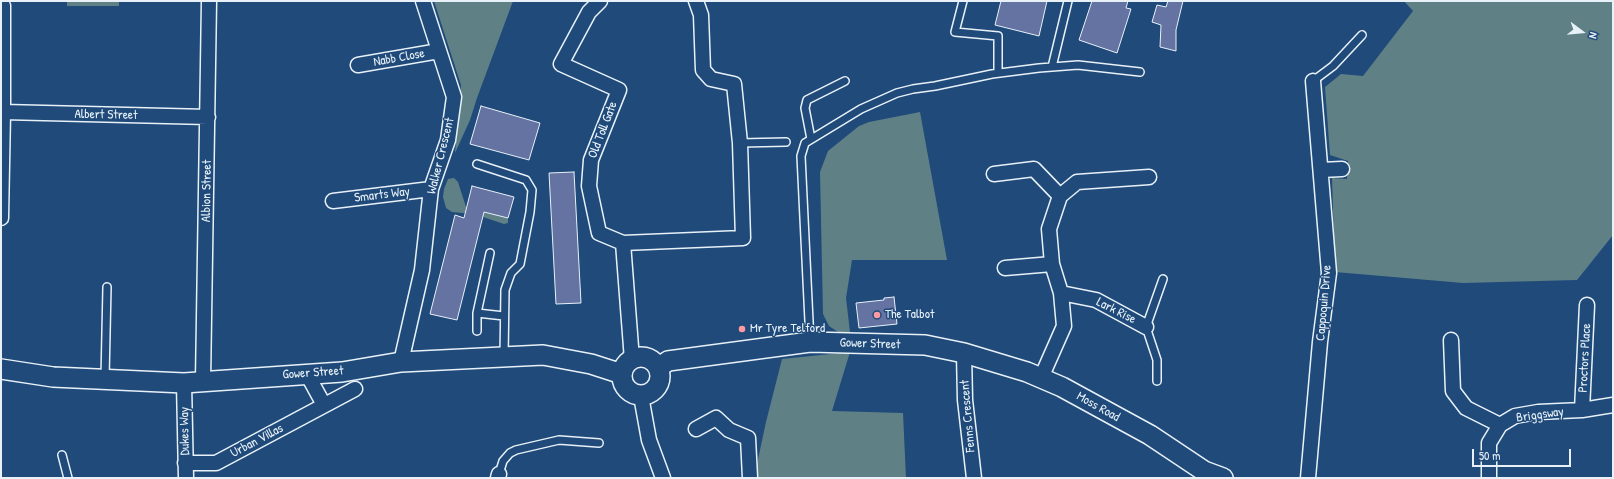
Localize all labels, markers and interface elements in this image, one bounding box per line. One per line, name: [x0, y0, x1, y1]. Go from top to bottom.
north arrow: [1562, 12, 1602, 52]
text: N: [1586, 31, 1601, 40]
street label: Nabb Close: [372, 46, 426, 70]
street label: Old Toll Gate: [585, 99, 621, 161]
street label: Albert Street: [74, 107, 138, 123]
street label: Walker Crescent: [424, 116, 458, 196]
street label: Albion Street: [199, 160, 215, 222]
street label: Smarts Way: [353, 184, 411, 206]
street label: Cappoquin Drive: [1313, 264, 1335, 342]
street label: Lark Rise: [1094, 294, 1138, 328]
place label: The Talbot: [885, 307, 934, 323]
marker: The Talbot: [872, 310, 882, 320]
place label: Mr Tyre Telford: [750, 321, 825, 337]
street label: Proctors Place: [1575, 323, 1595, 393]
marker: Mr Tyre Telford: [737, 324, 747, 334]
street label: Gower Street: [839, 335, 901, 353]
street label: Gower Street: [282, 363, 344, 383]
street label: Fenns Crescent: [957, 379, 979, 453]
street label: Moss Road: [1074, 389, 1122, 425]
street label: Briggsway: [1515, 404, 1565, 426]
street label: Dukes Way: [177, 407, 193, 455]
street label: Urban Villas: [228, 421, 286, 461]
scale bar: [1474, 441, 1573, 467]
text: 50 m: [1479, 447, 1500, 464]

